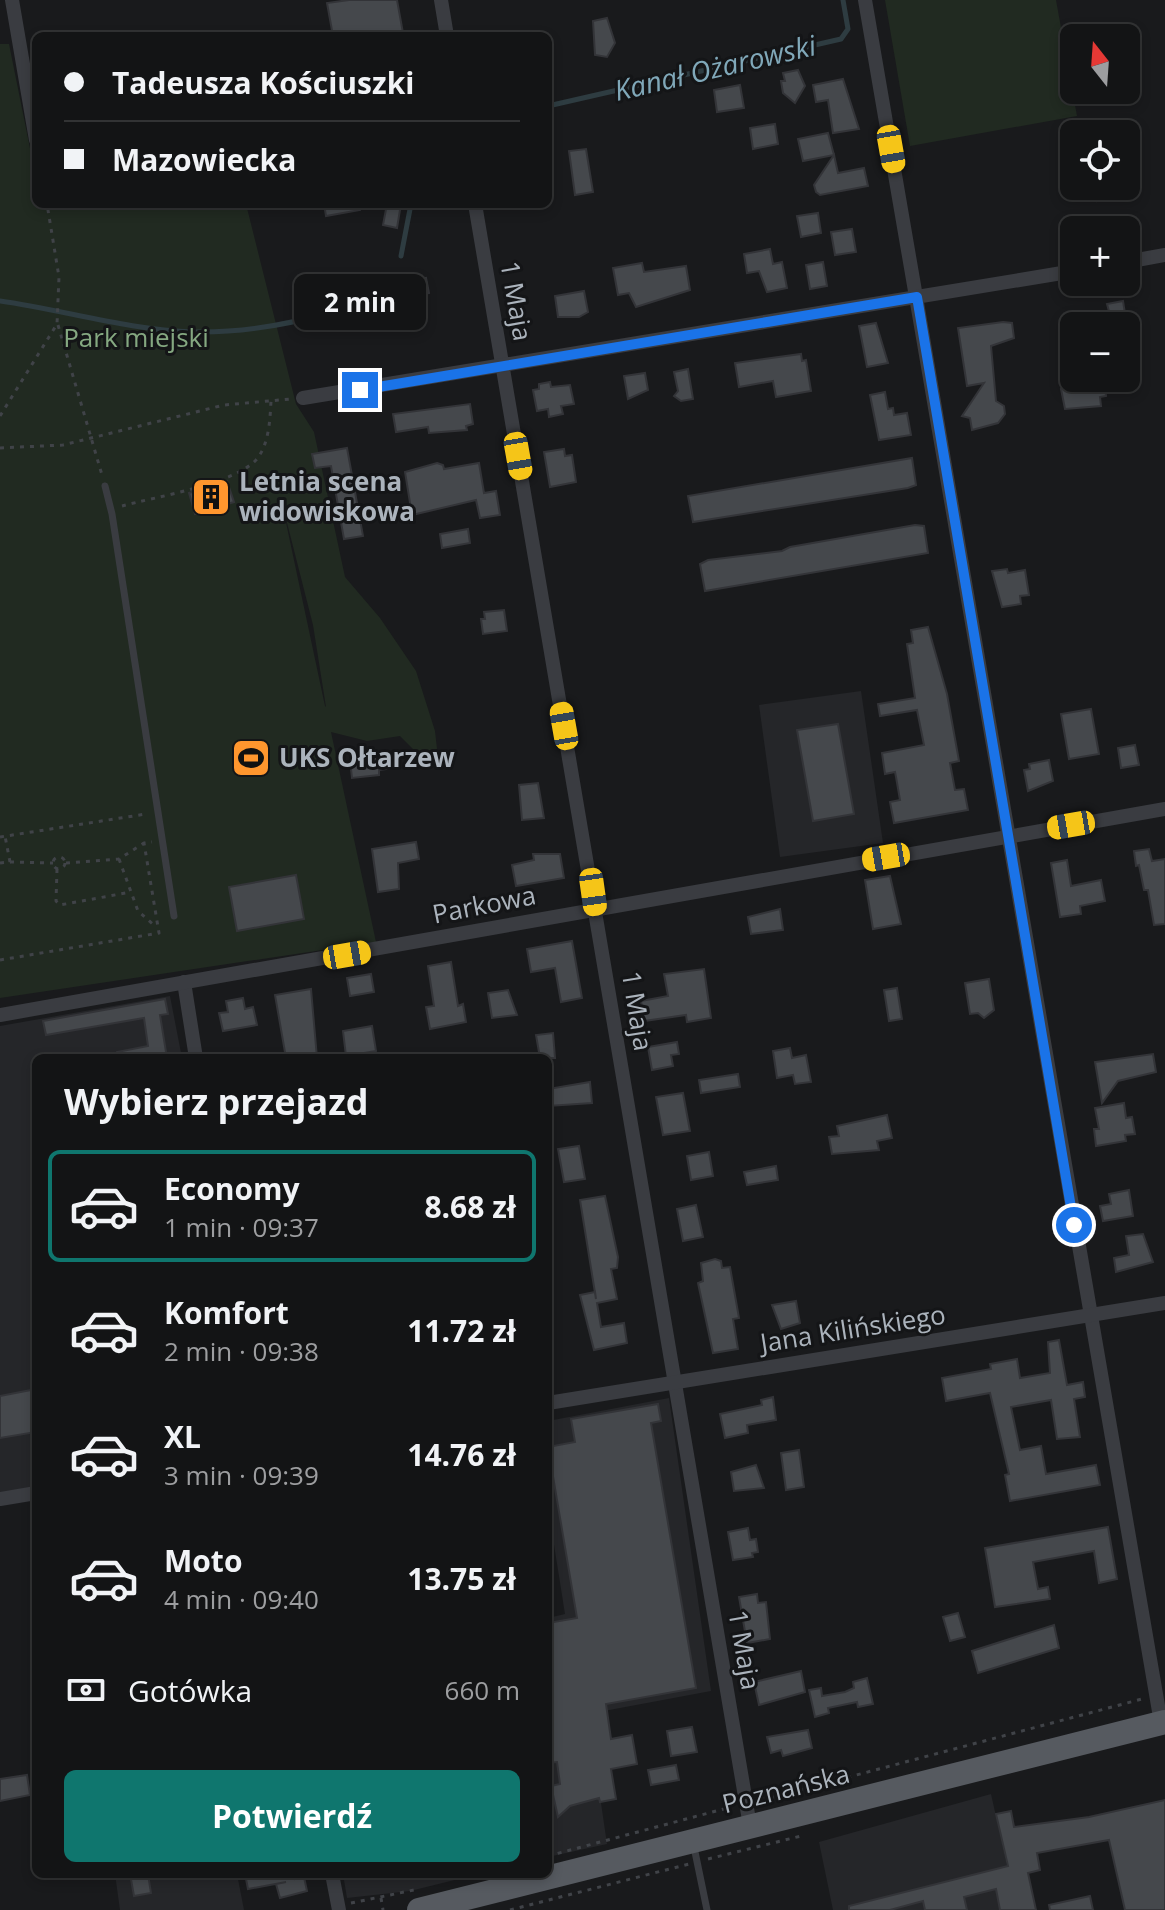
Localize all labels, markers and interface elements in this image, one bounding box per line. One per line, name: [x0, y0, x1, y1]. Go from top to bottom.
north arrow: [1060, 24, 1140, 104]
map controls: [1060, 24, 1140, 392]
water label: Kanał Ożarowski: [610, 25, 820, 109]
text: Tadeusza Kościuszki: [112, 62, 414, 103]
button: locate: [1060, 120, 1140, 200]
car: [875, 123, 907, 175]
text: Mazowiecka: [112, 139, 296, 180]
button: +: [1060, 216, 1140, 296]
street label: 1 Maja: [492, 258, 542, 344]
callout: 2 min: [294, 274, 426, 330]
text: 2 min: [324, 284, 396, 320]
button: −: [1060, 312, 1140, 392]
park label: Park miejski: [63, 319, 209, 355]
route end: [342, 372, 378, 408]
car: [502, 430, 534, 482]
place label: Letnia scena widowiskowa: [239, 463, 415, 529]
building icon: Letnia scena widowiskowa: [190, 476, 232, 518]
car: [548, 700, 580, 752]
sports icon: UKS Ołtarzew: [230, 737, 272, 779]
place label: UKS Ołtarzew: [279, 739, 455, 775]
car: [1045, 809, 1097, 841]
car: [860, 841, 912, 873]
car: [578, 867, 608, 917]
street label: Parkowa: [429, 876, 539, 932]
car: [321, 939, 373, 971]
street label: 1 Maja: [614, 968, 662, 1053]
text: Wybierz przejazd: [64, 1077, 369, 1126]
text: Economy: [164, 1168, 300, 1209]
icon: car: [68, 1170, 140, 1242]
text: 8.68 zł: [424, 1186, 516, 1227]
route start: [1056, 1207, 1092, 1243]
text: 1 min · 09:37: [164, 1209, 319, 1245]
text: Komfort: [164, 1292, 289, 1333]
icon: car: [68, 1294, 140, 1366]
street label: Jana Kilińskiego: [755, 1296, 948, 1361]
text: 11.72 zł: [407, 1310, 516, 1351]
text: 2 min · 09:38: [164, 1333, 319, 1369]
text: XL: [164, 1416, 201, 1457]
icon: car: [68, 1418, 140, 1490]
text: 14.76 zł: [407, 1434, 516, 1475]
text: 3 min · 09:39: [164, 1457, 319, 1493]
text: Moto: [164, 1540, 242, 1581]
icon: car: [68, 1542, 140, 1614]
text: 13.75 zł: [407, 1558, 516, 1599]
text: 4 min · 09:40: [164, 1581, 319, 1617]
street label: 1 Maja: [720, 1607, 770, 1693]
icon: cash: [64, 1668, 108, 1712]
text: Gotówka: [128, 1670, 252, 1711]
text: 660 m: [445, 1672, 520, 1708]
street label: Poznańska: [718, 1755, 853, 1821]
button: Potwierdź: [64, 1770, 520, 1862]

